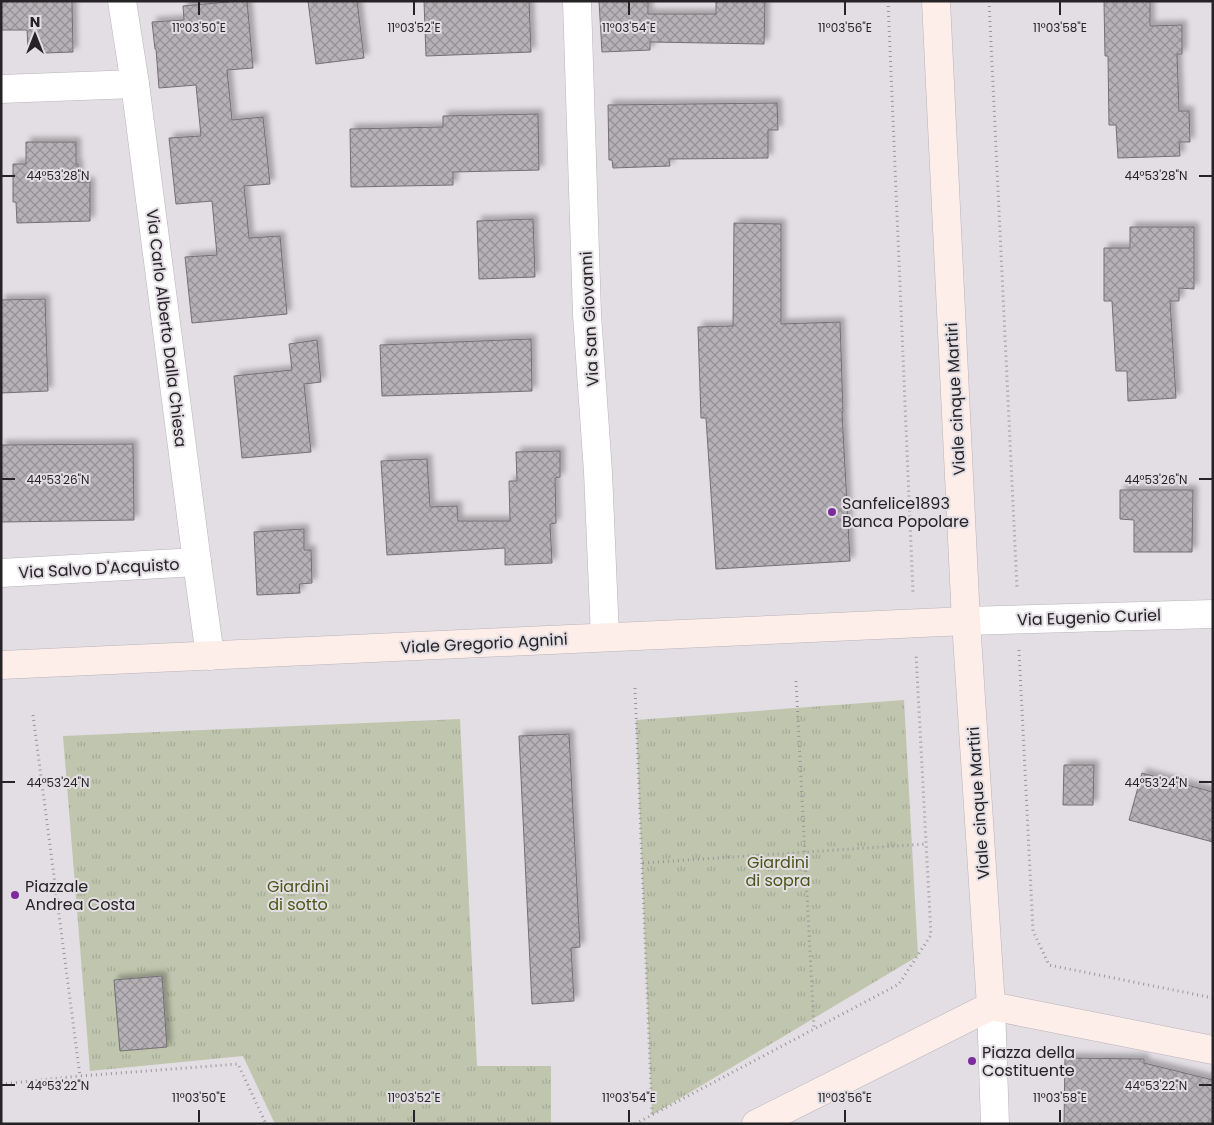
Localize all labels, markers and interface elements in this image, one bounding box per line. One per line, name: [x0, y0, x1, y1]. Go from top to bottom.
north arrow: [10, 10, 60, 60]
text: N: [30, 12, 40, 32]
text: 11°03'50"E: [172, 19, 226, 36]
text: 11°03'52"E: [387, 19, 441, 36]
text: 11°03'54"E: [602, 19, 656, 36]
text: 11°03'56"E: [818, 19, 872, 36]
text: 11°03'58"E: [1033, 19, 1087, 36]
text: 44°53'28"N: [27, 167, 89, 184]
text: 44°53'28"N: [1125, 167, 1187, 184]
street label: Via Carlo Alberto Dalla Chiesa: [140, 208, 193, 449]
street label: Via San Giovanni: [574, 251, 605, 387]
street label: Viale cinque Martiri: [940, 322, 971, 476]
text: 44°53'26"N: [27, 471, 90, 488]
text: 44°53'26"N: [1125, 471, 1188, 488]
place label: Sanfelice1893 Banca Popolare: [842, 492, 969, 533]
marker: Sanfelice1893 Banca Popolare: [826, 506, 838, 518]
street label: Via Salvo D'Acquisto: [18, 553, 180, 584]
street label: Via Eugenio Curiel: [1017, 603, 1161, 632]
street label: Viale Gregorio Agnini: [400, 628, 568, 659]
street label: Viale cinque Martiri: [962, 726, 995, 880]
text: 44°53'24"N: [27, 774, 89, 791]
text: 44°53'24"N: [1125, 774, 1187, 791]
park label: Giardini di sopra: [745, 851, 811, 892]
place label: Piazzale Andrea Costa: [25, 875, 135, 916]
park label: Giardini di sotto: [267, 875, 329, 916]
marker: Piazzale Andrea Costa: [9, 889, 21, 901]
place label: Piazza della Costituente: [982, 1041, 1075, 1082]
marker: Piazza della Costituente: [966, 1055, 978, 1067]
text: 44°53'22"N: [27, 1077, 89, 1094]
text: 44°53'22"N: [1125, 1077, 1187, 1094]
text: 11°03'50"E: [172, 1089, 226, 1106]
text: 11°03'52"E: [387, 1089, 441, 1106]
text: 11°03'54"E: [602, 1089, 656, 1106]
text: 11°03'56"E: [818, 1089, 872, 1106]
text: 11°03'58"E: [1033, 1089, 1087, 1106]

